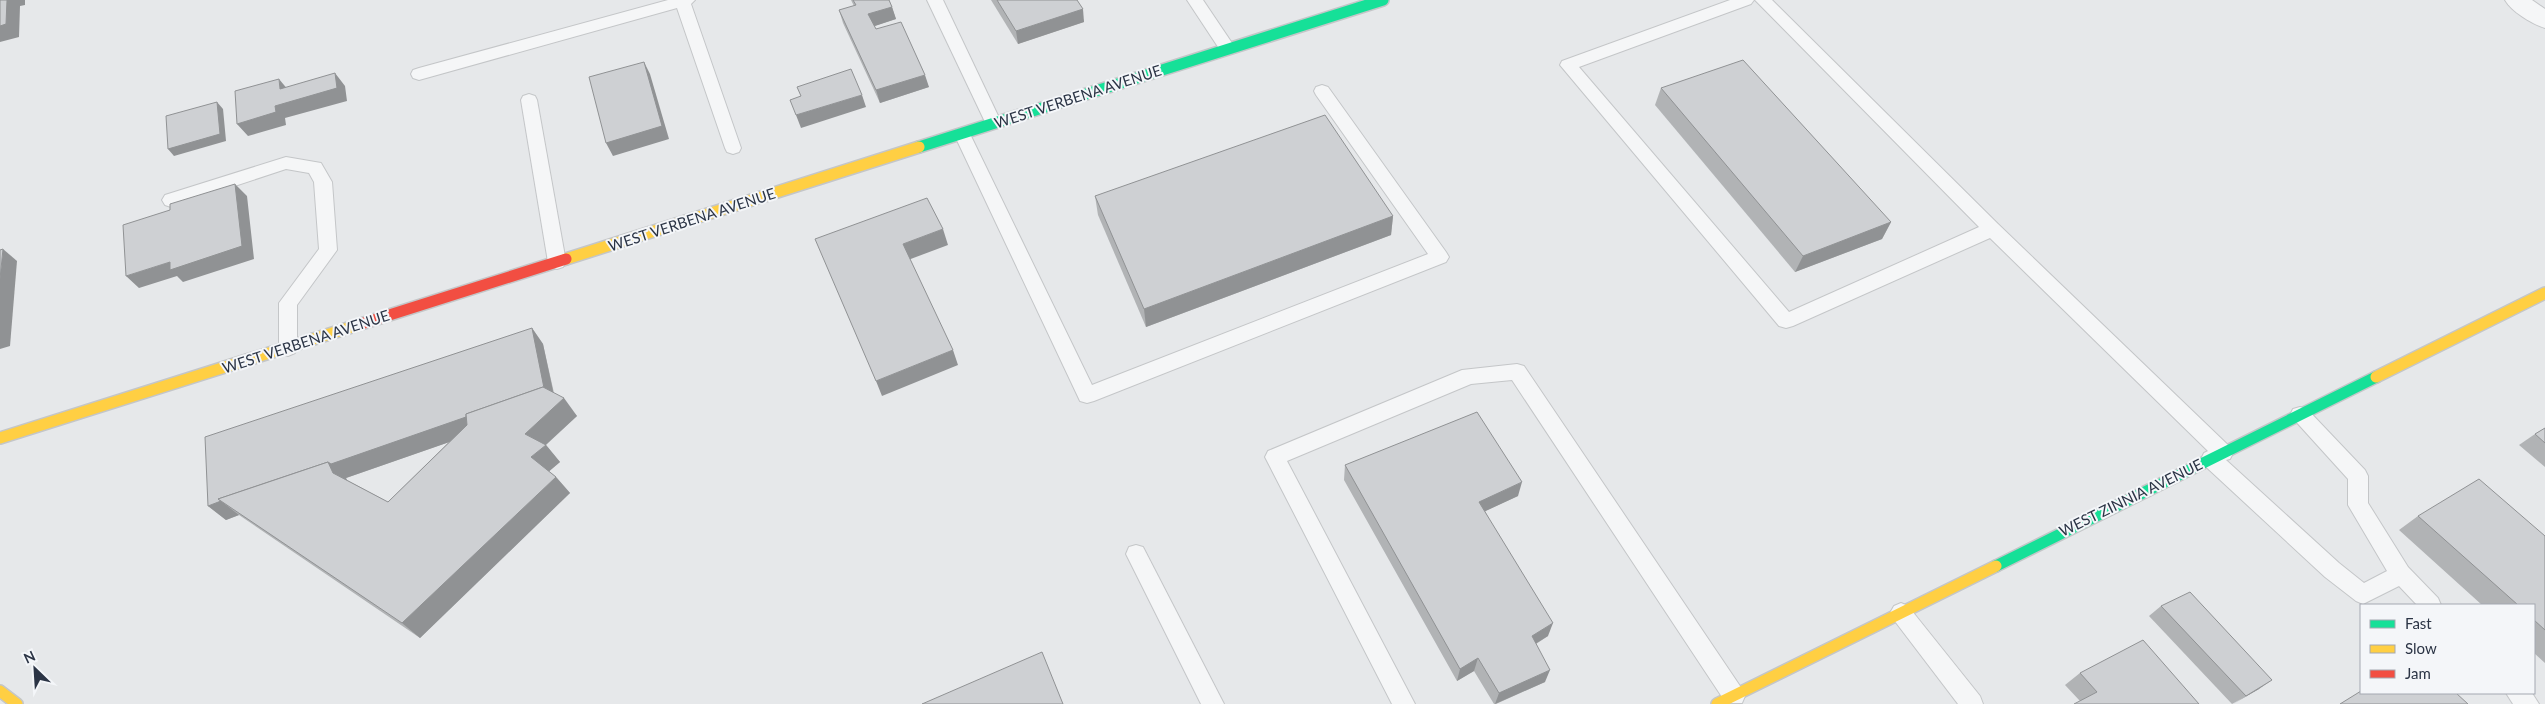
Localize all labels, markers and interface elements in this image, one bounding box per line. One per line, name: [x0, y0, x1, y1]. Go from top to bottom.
street label: WEST VERBENA AVENUE: [992, 61, 1163, 132]
street label: WEST VERBENA AVENUE: [606, 184, 777, 255]
street label: WEST VERBENA AVENUE: [220, 306, 391, 377]
street label: WEST ZINNIA AVENUE: [2056, 455, 2205, 540]
legend: [2360, 604, 2535, 694]
text: Fast: [2405, 614, 2432, 632]
text: Slow: [2405, 639, 2437, 657]
north arrow: [10, 644, 60, 694]
text: N: [21, 647, 38, 667]
text: Jam: [2405, 664, 2431, 682]

